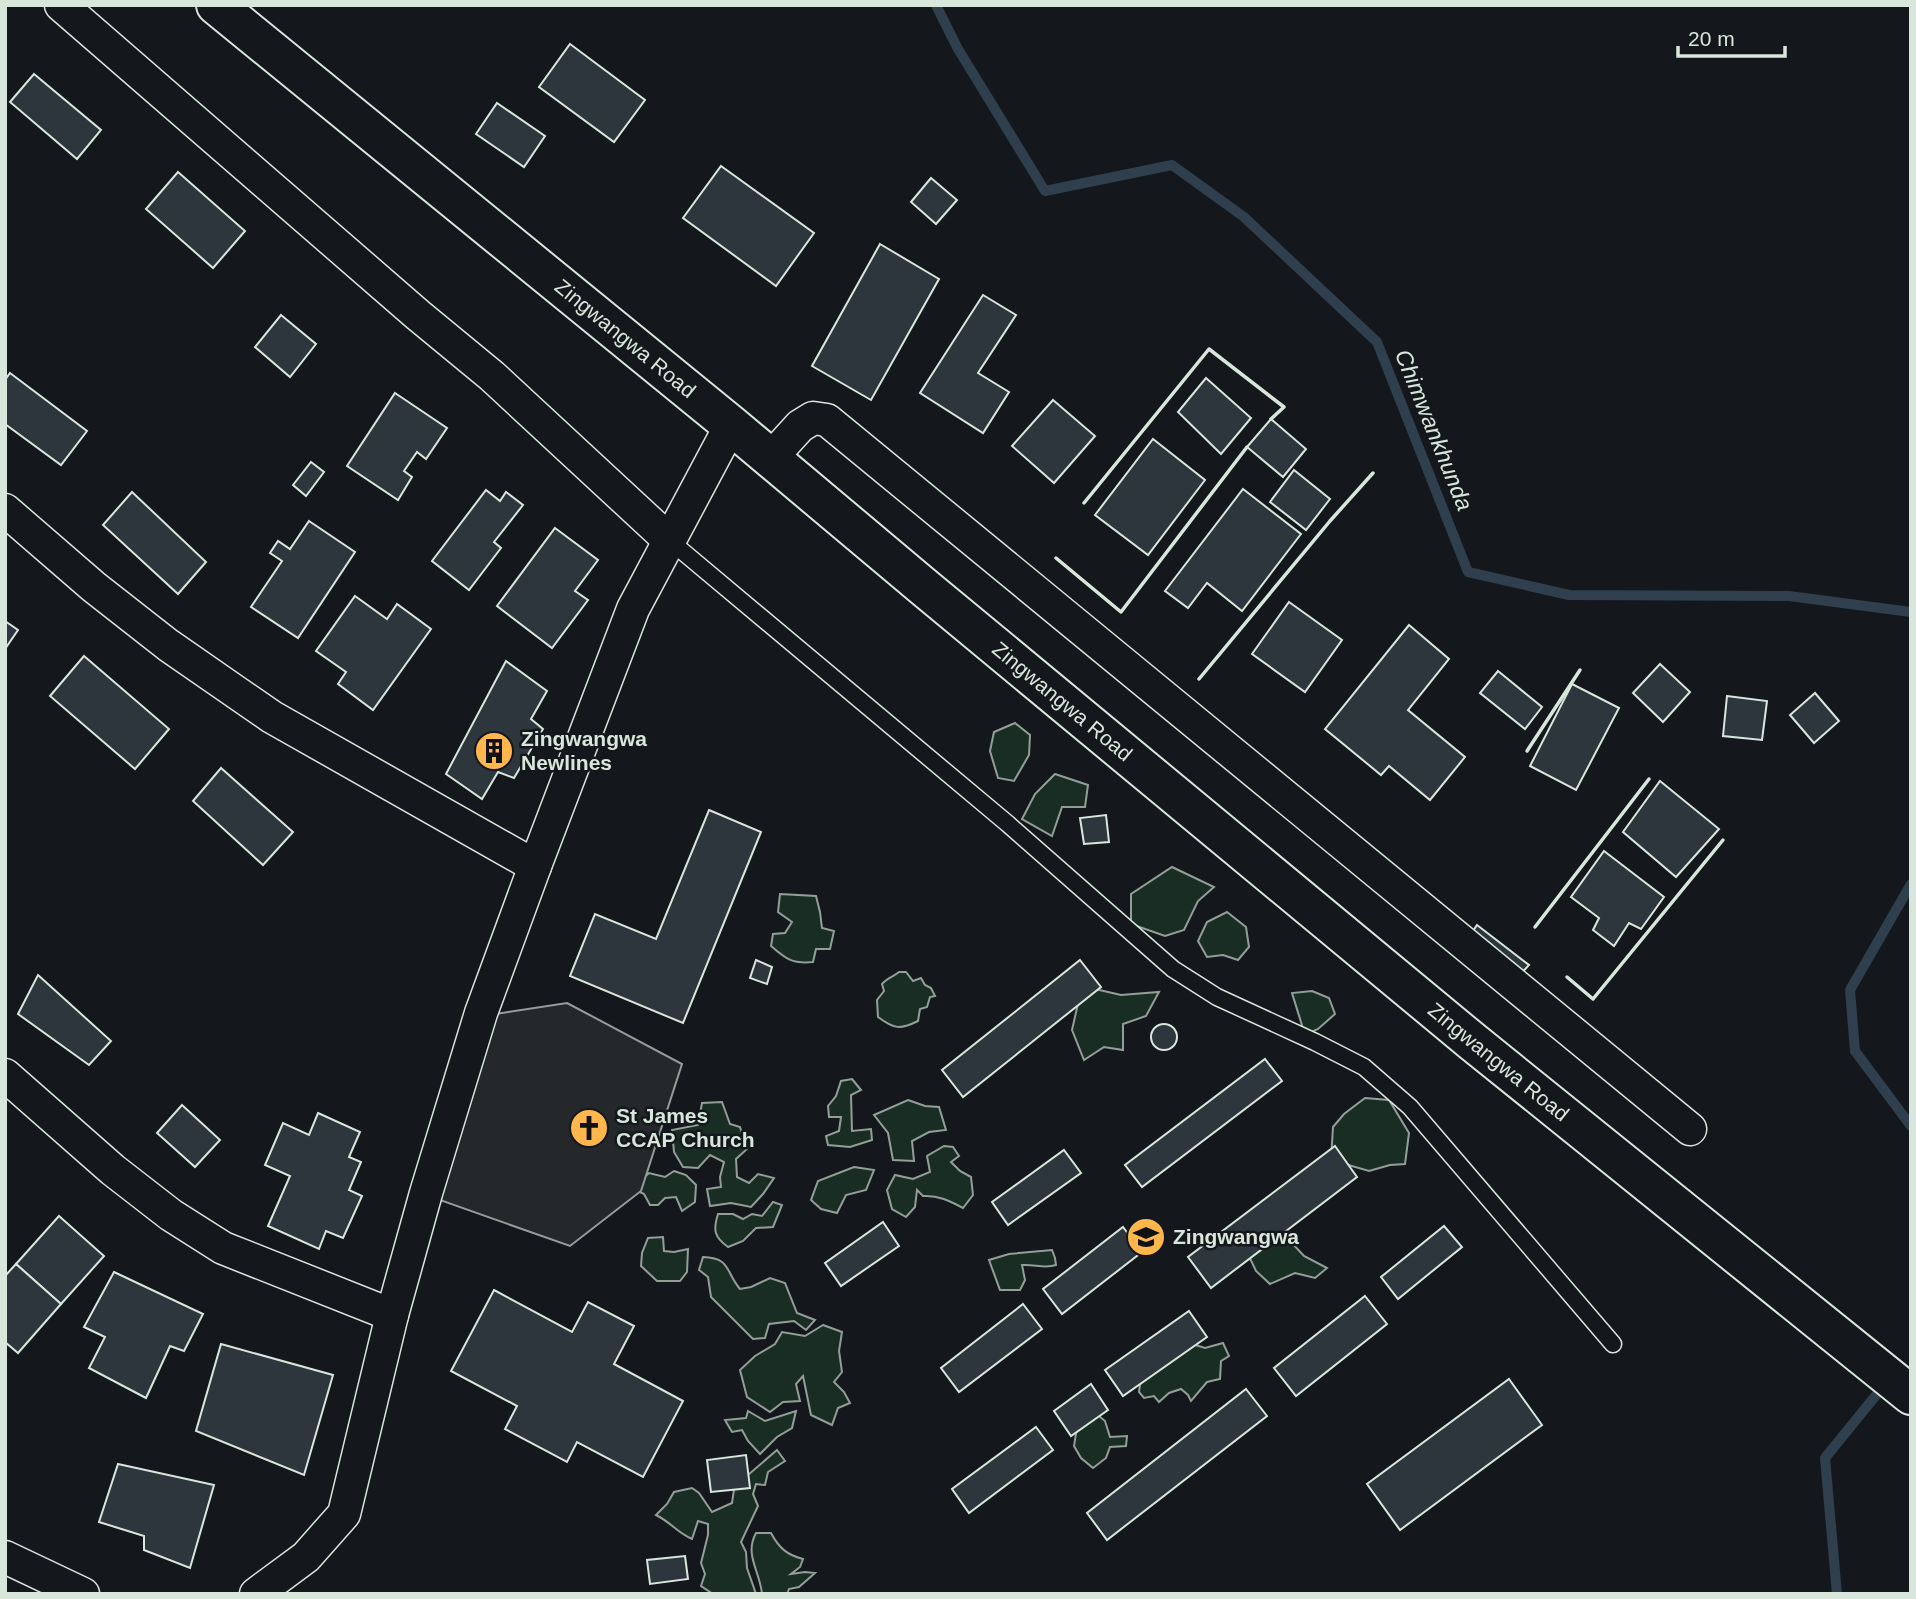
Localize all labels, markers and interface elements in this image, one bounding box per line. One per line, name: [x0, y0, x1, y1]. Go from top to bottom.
scale bar: [1678, 14, 1785, 58]
text: 20 m: [1688, 27, 1735, 50]
street label: Zingwangwa Road: [551, 274, 700, 402]
water label: Chimwankhunda: [1390, 346, 1478, 514]
street label: Zingwangwa Road: [988, 637, 1137, 766]
place label: Zingwangwa Newlines: [521, 727, 647, 774]
building icon: Zingwangwa Newlines: [473, 730, 515, 772]
street label: Zingwangwa Road: [1424, 998, 1574, 1126]
place label: St James CCAP Church: [616, 1104, 754, 1151]
church icon: St James CCAP Church: [568, 1107, 610, 1149]
school or university icon: Zingwangwa: [1125, 1216, 1167, 1258]
place label: Zingwangwa: [1173, 1225, 1299, 1248]

